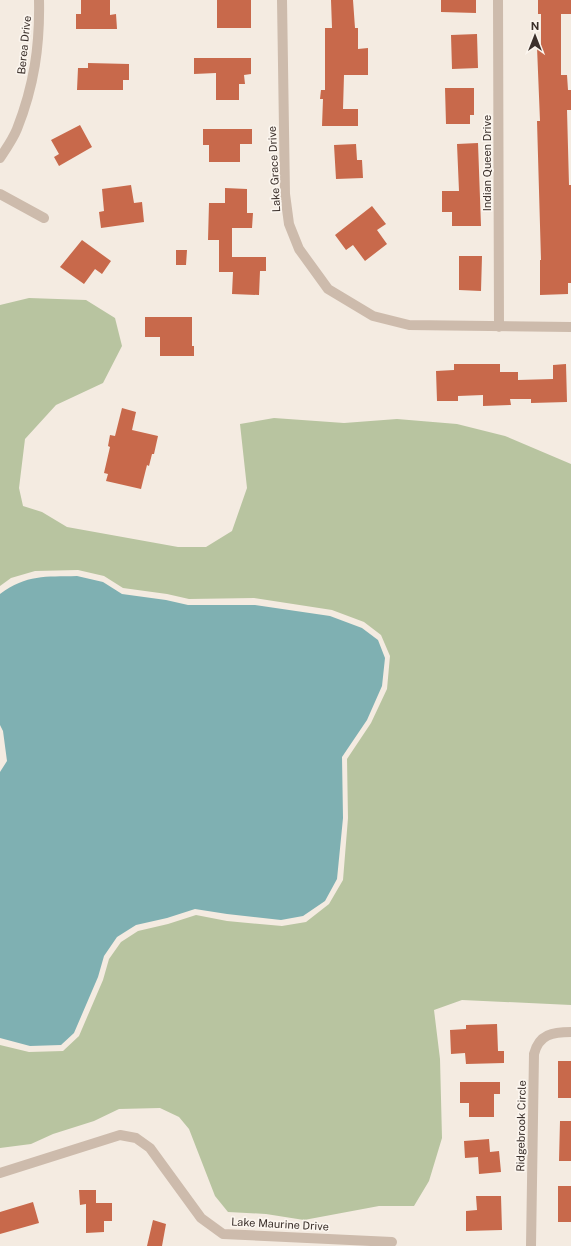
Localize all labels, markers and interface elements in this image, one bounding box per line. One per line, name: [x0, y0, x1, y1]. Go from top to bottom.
street label: Berea Drive: [15, 15, 33, 75]
north arrow: [515, 16, 555, 56]
text: N: [531, 20, 539, 32]
street label: Indian Queen Drive: [481, 115, 493, 211]
street label: Lake Grace Drive: [266, 126, 282, 212]
street label: Ridgebrook Circle: [514, 1080, 528, 1172]
street label: Lake Maurine Drive: [231, 1215, 329, 1233]

